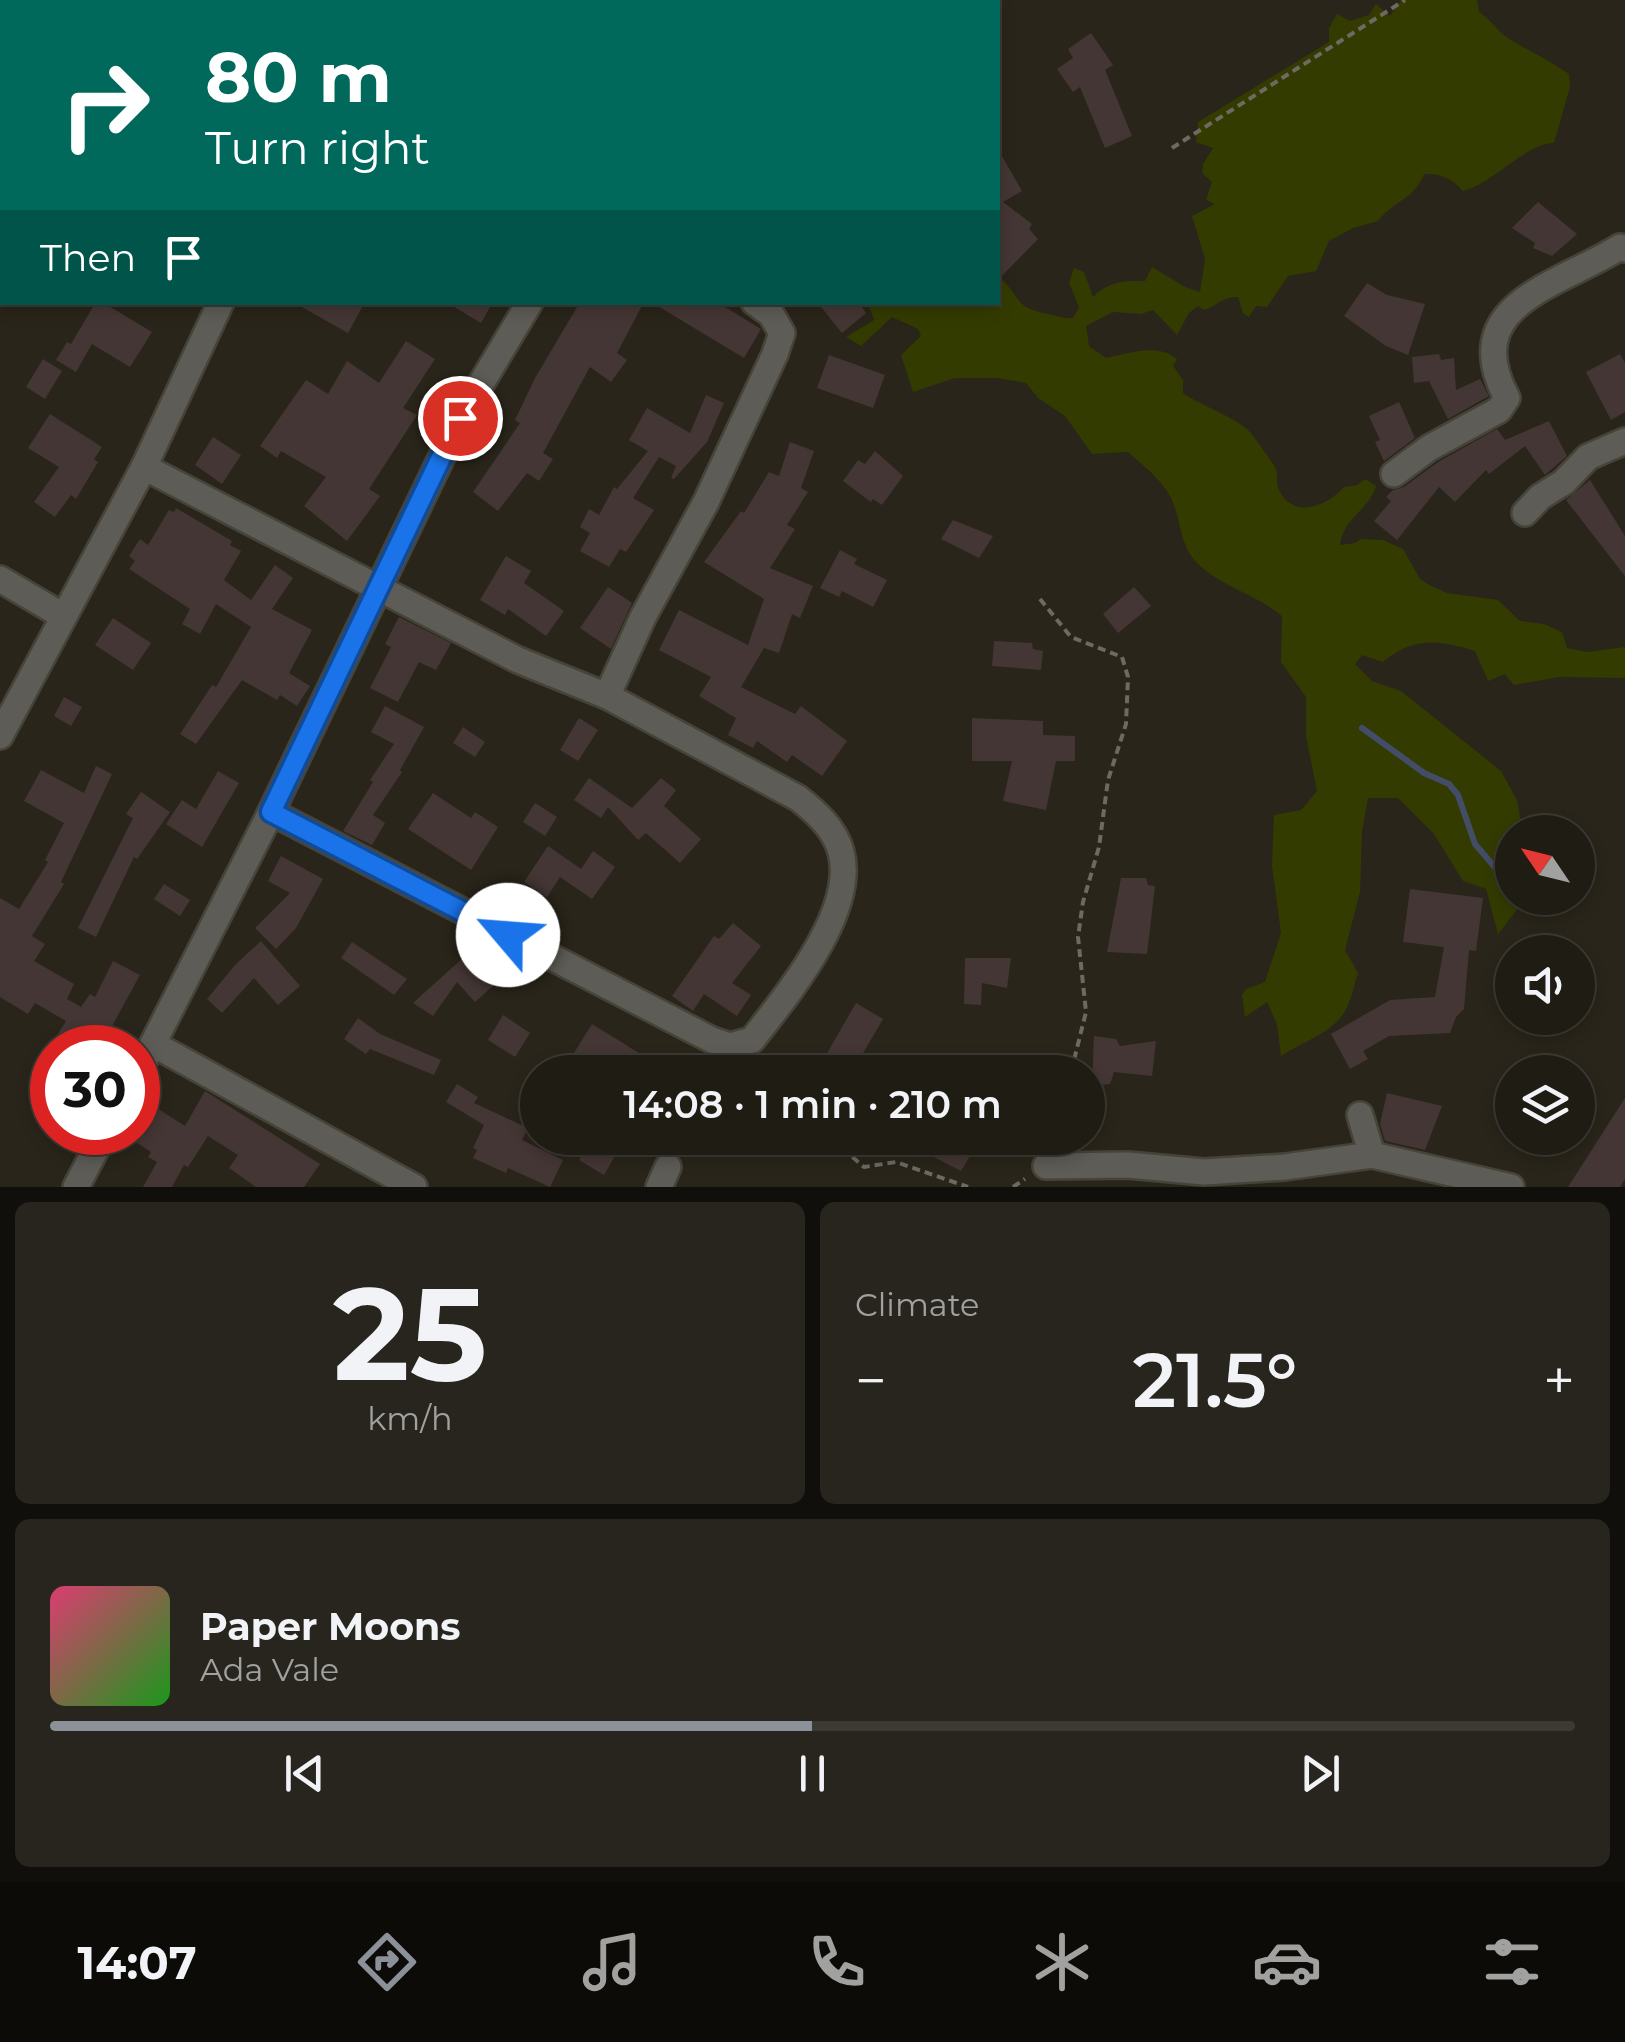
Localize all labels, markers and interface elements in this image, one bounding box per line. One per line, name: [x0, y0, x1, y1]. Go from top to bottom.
text: 80 m: [205, 34, 392, 120]
icon: right: [40, 40, 170, 170]
text: Turn right: [205, 120, 430, 175]
icon: arrive: [156, 230, 211, 285]
text: Then: [40, 234, 136, 281]
pin: [418, 376, 503, 461]
icon: arrive: [433, 391, 488, 446]
north arrow: [1495, 815, 1595, 915]
map controls: [1495, 815, 1595, 1155]
position arrow: [456, 883, 560, 987]
button: sound: [1495, 935, 1595, 1035]
speed limit sign: 30: [30, 1025, 160, 1155]
button: layers: [1495, 1055, 1595, 1155]
text: 14:08 · 1 min · 210 m: [623, 1081, 1002, 1128]
text: 25: [333, 1254, 487, 1413]
text: Climate: [855, 1285, 979, 1324]
text: 21.5°: [1132, 1334, 1298, 1426]
text: −: [855, 1347, 887, 1414]
text: +: [1543, 1347, 1575, 1414]
text: km/h: [367, 1399, 453, 1438]
text: Paper Moons: [200, 1603, 461, 1650]
text: Ada Vale: [200, 1650, 339, 1689]
icon: previous: [277, 1746, 332, 1801]
icon: pause: [785, 1746, 840, 1801]
icon: next: [1293, 1746, 1348, 1801]
icon: directions: [352, 1927, 422, 1997]
icon: music: [577, 1927, 647, 1997]
icon: phone: [802, 1927, 872, 1997]
icon: climate: [1027, 1927, 1097, 1997]
icon: car: [1252, 1927, 1322, 1997]
icon: filters: [1477, 1927, 1547, 1997]
text: 14:07: [78, 1935, 197, 1990]

